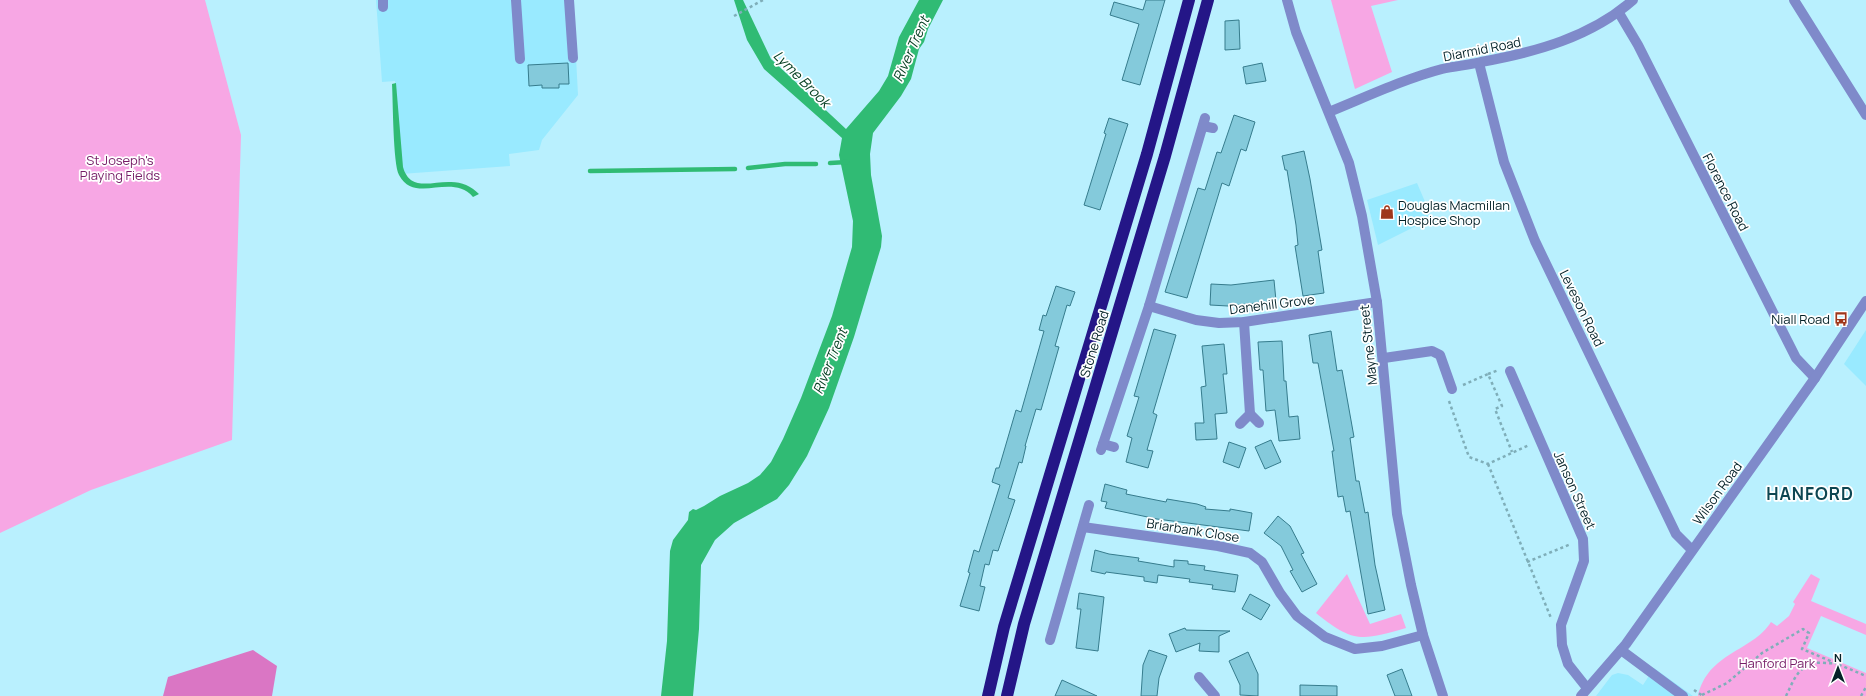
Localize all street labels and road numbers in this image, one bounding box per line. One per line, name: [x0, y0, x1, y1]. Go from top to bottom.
street label: Diarmid Road: [1442, 33, 1522, 65]
street label: Florence Road: [1699, 150, 1753, 234]
street label: Leveson Road: [1556, 266, 1608, 350]
street label: Danehill Grove: [1228, 290, 1316, 318]
street label: Mayne Street: [1355, 304, 1381, 386]
street label: Stone Road: [1075, 308, 1113, 380]
street label: Janson Street: [1550, 448, 1600, 532]
street label: Wilson Road: [1688, 458, 1746, 528]
street label: Briarbank Close: [1145, 514, 1241, 546]

